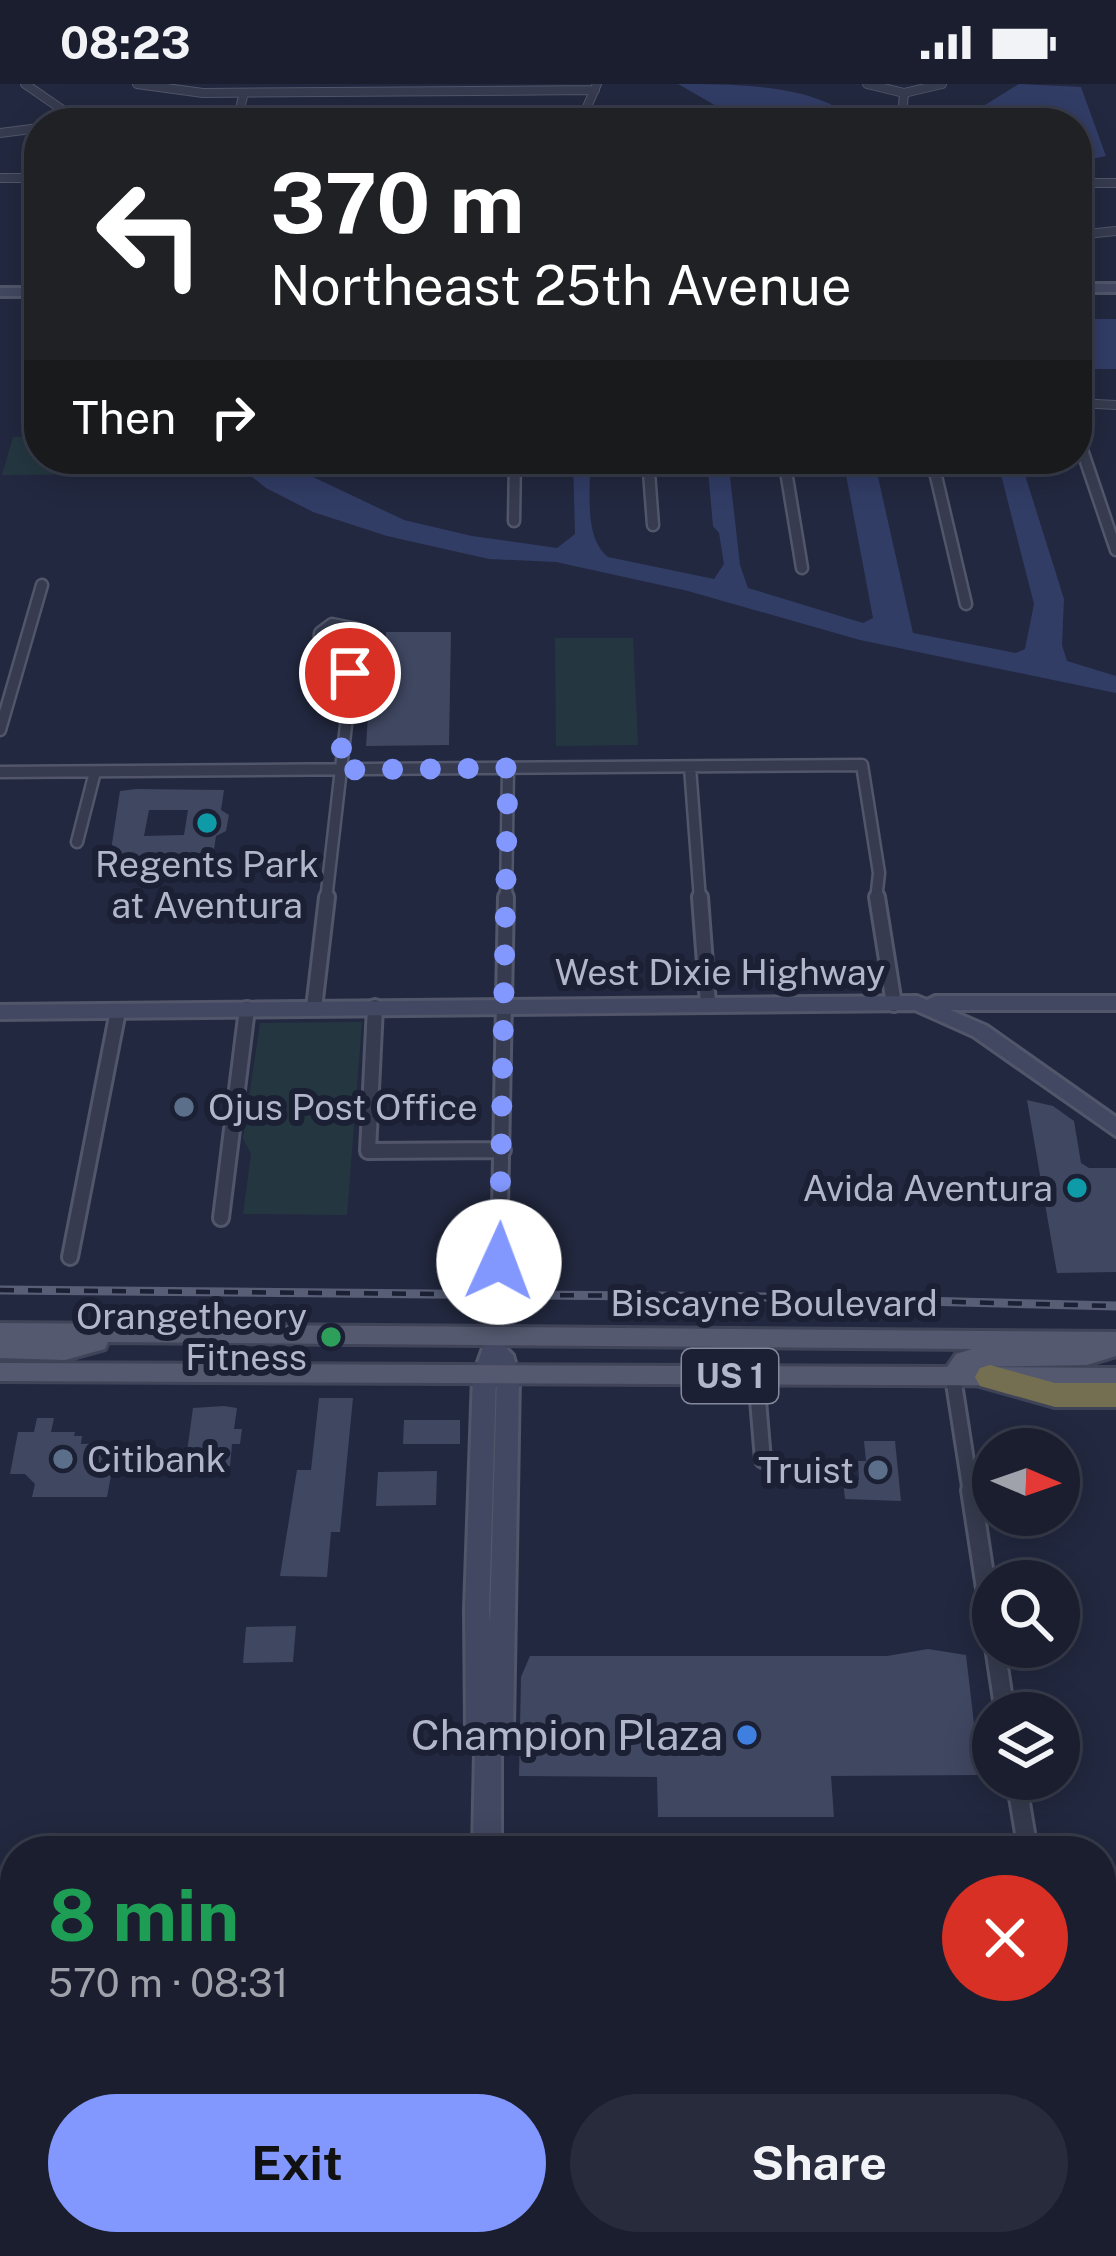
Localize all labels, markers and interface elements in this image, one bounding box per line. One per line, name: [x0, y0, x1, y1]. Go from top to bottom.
text: 08:23: [60, 16, 191, 69]
text: 370 m: [270, 153, 525, 252]
icon: left: [72, 156, 228, 312]
text: Northeast 25th Avenue: [270, 254, 852, 317]
icon: right: [200, 384, 266, 450]
text: Then: [72, 391, 176, 444]
pin: [299, 622, 401, 724]
icon: arrive: [317, 640, 383, 706]
marker: Regents Park at Aventura: [194, 810, 220, 836]
place label: Regents Park at Aventura: [95, 843, 319, 926]
street label: West Dixie Highway: [555, 951, 885, 993]
place label: Ojus Post Office: [208, 1086, 478, 1128]
marker: Ojus Post Office: [171, 1094, 197, 1120]
place label: Avida Aventura: [803, 1167, 1053, 1209]
marker: Avida Aventura: [1064, 1175, 1090, 1201]
position arrow: [436, 1199, 562, 1325]
street label: Biscayne Boulevard: [610, 1282, 938, 1324]
place label: Orangetheory Fitness: [76, 1295, 307, 1378]
marker: Orangetheory Fitness: [318, 1324, 344, 1350]
road number: US 1: [682, 1349, 778, 1403]
north arrow: [972, 1428, 1080, 1536]
map controls: [972, 1428, 1080, 1800]
place label: Citibank: [87, 1438, 226, 1480]
marker: Citibank: [50, 1446, 76, 1472]
place label: Truist: [758, 1449, 854, 1491]
marker: Truist: [865, 1457, 891, 1483]
button: search: [972, 1560, 1080, 1668]
button: layers: [972, 1692, 1080, 1800]
place label: Champion Plaza: [411, 1710, 723, 1759]
marker: Champion Plaza: [734, 1722, 760, 1748]
text: 8 min: [48, 1873, 239, 1957]
button: close: [942, 1875, 1068, 2001]
text: 570 m · 08:31: [48, 1960, 288, 2006]
button: Exit: [48, 2094, 546, 2232]
button: Share: [570, 2094, 1068, 2232]

